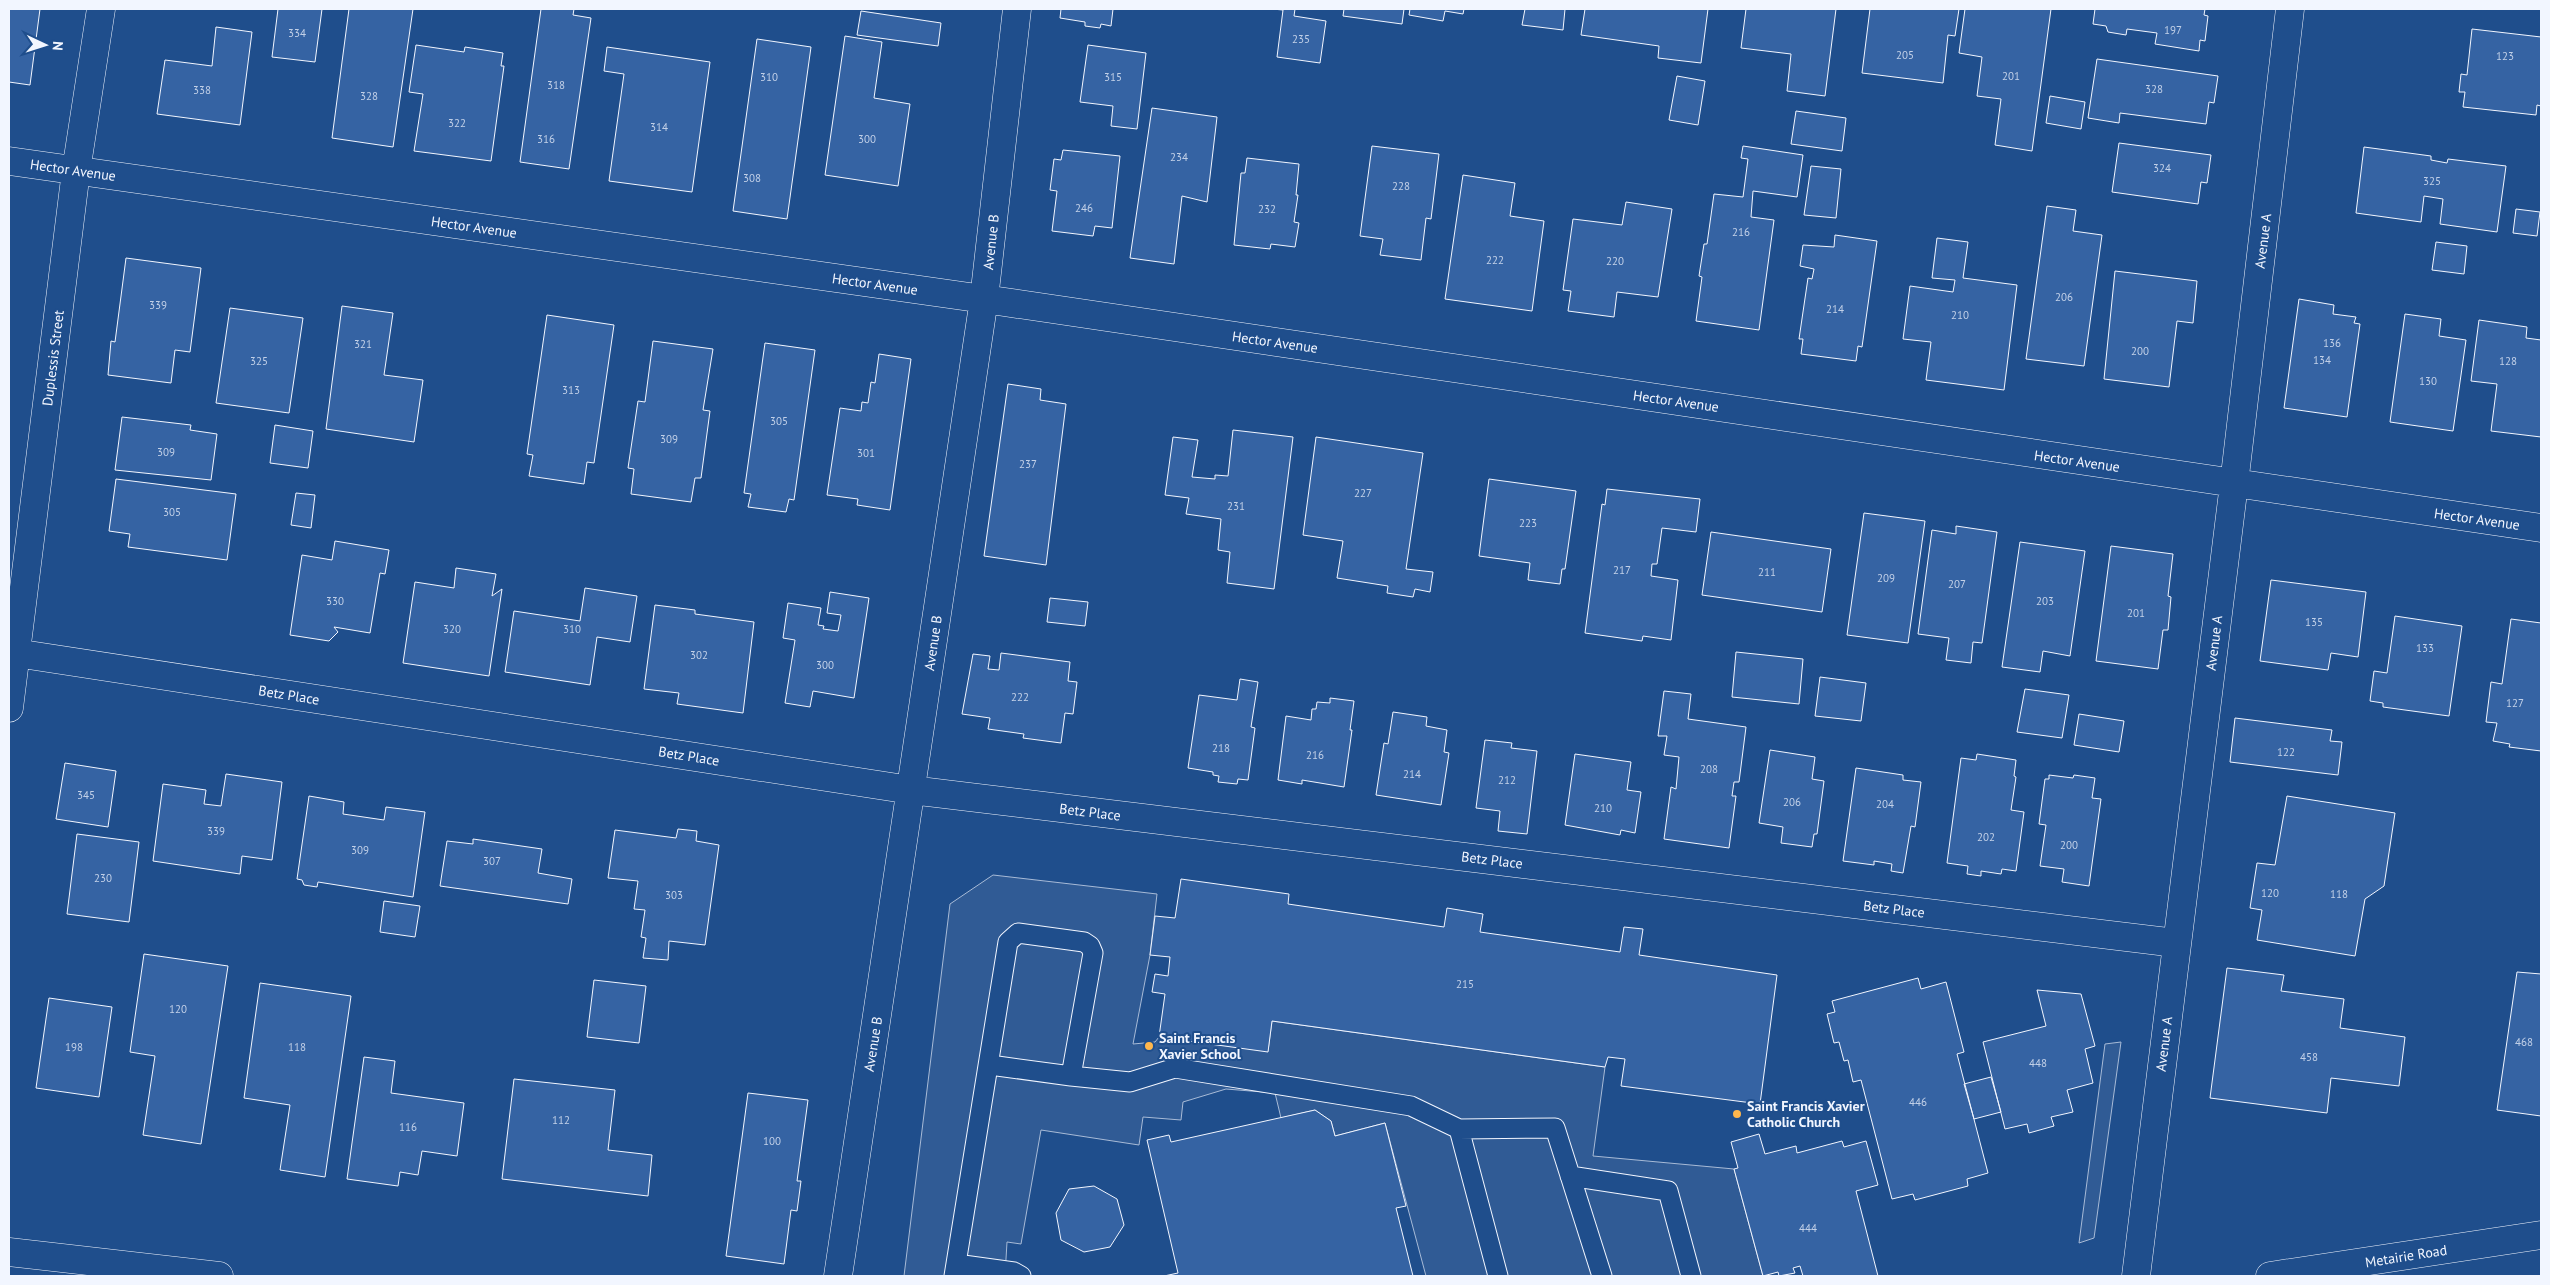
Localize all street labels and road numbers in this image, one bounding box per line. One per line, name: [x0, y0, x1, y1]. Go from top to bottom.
street label: Hector Avenue: [29, 155, 117, 185]
street label: Hector Avenue: [430, 212, 518, 242]
street label: Avenue A: [2251, 212, 2275, 269]
street label: Avenue B: [979, 213, 1003, 271]
street label: Hector Avenue: [831, 269, 919, 299]
street label: Duplessis Street: [38, 309, 68, 407]
street label: Hector Avenue: [1231, 327, 1319, 357]
street label: Hector Avenue: [1632, 386, 1720, 416]
street label: Hector Avenue: [2033, 446, 2121, 476]
street label: Hector Avenue: [2433, 504, 2521, 534]
street label: Avenue B: [920, 614, 946, 672]
street label: Avenue A: [2202, 614, 2226, 671]
street label: Betz Place: [257, 681, 321, 709]
street label: Betz Place: [657, 742, 721, 770]
street label: Betz Place: [1058, 799, 1122, 825]
street label: Betz Place: [1460, 847, 1524, 873]
street label: Betz Place: [1862, 896, 1926, 922]
street label: Avenue B: [860, 1015, 886, 1073]
street label: Avenue A: [2152, 1015, 2176, 1072]
street label: Metairie Road: [2364, 1241, 2448, 1271]

